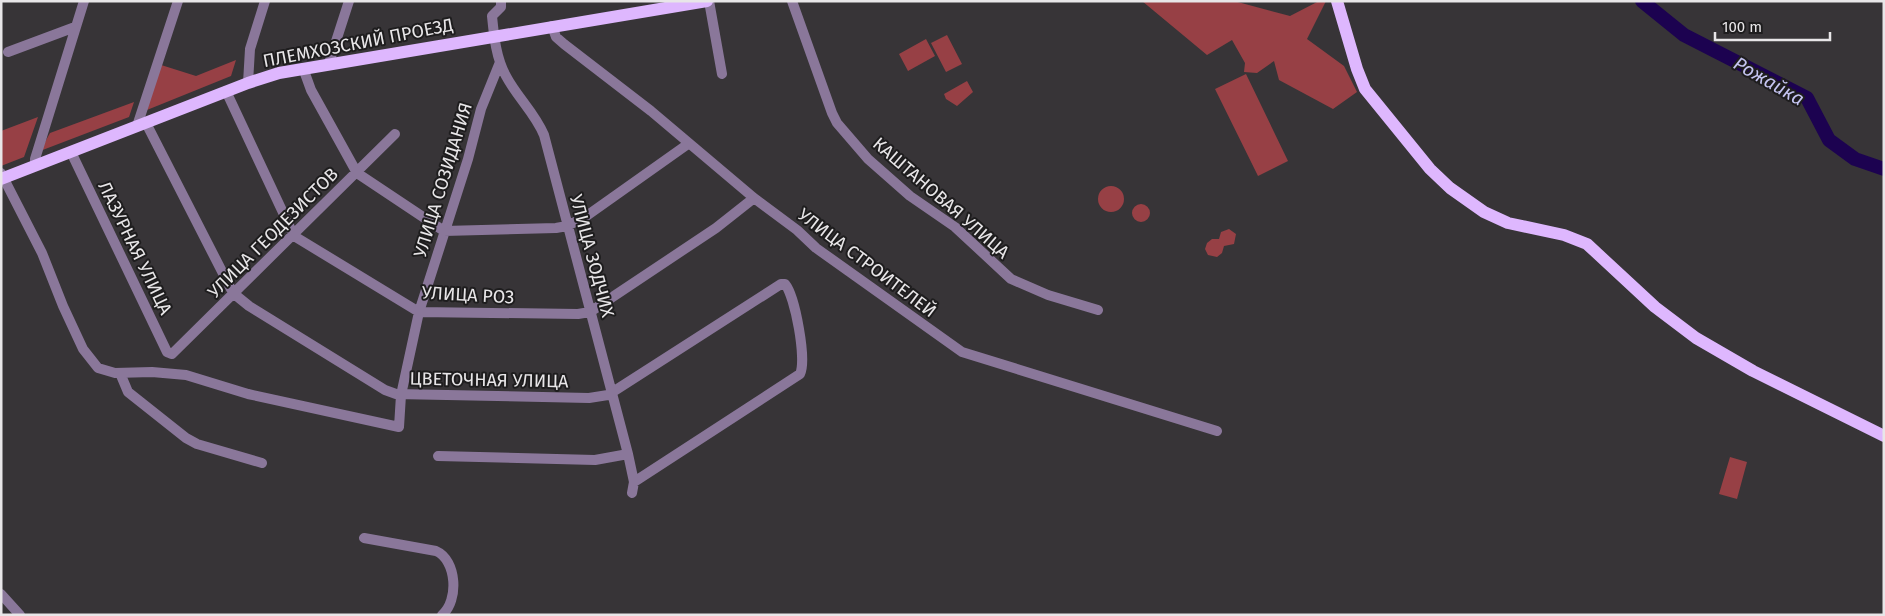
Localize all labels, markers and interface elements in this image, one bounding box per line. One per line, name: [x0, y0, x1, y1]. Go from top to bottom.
scale bar: [1715, 10, 1830, 42]
street label: ПЛЕМХОЗСКИЙ ПРОЕЗД: [261, 14, 455, 72]
text: 100 m: [1722, 18, 1762, 36]
water label: Рожайка: [1730, 52, 1808, 110]
street label: УЛИЦА СОЗИДАНИЯ: [409, 100, 477, 260]
street label: КАШТАНОВАЯ УЛИЦА: [868, 133, 1014, 264]
street label: УЛИЦА ГЕОДЕЗИСТОВ: [203, 163, 343, 303]
street label: ЛАЗУРНАЯ УЛИЦА: [93, 178, 177, 319]
street label: УЛИЦА ЗОДЧИХ: [565, 192, 619, 320]
street label: УЛИЦА СТРОИТЕЛЕЙ: [793, 204, 941, 322]
street label: УЛИЦА РОЗ: [421, 282, 515, 308]
street label: ЦВЕТОЧНАЯ УЛИЦА: [409, 368, 569, 392]

